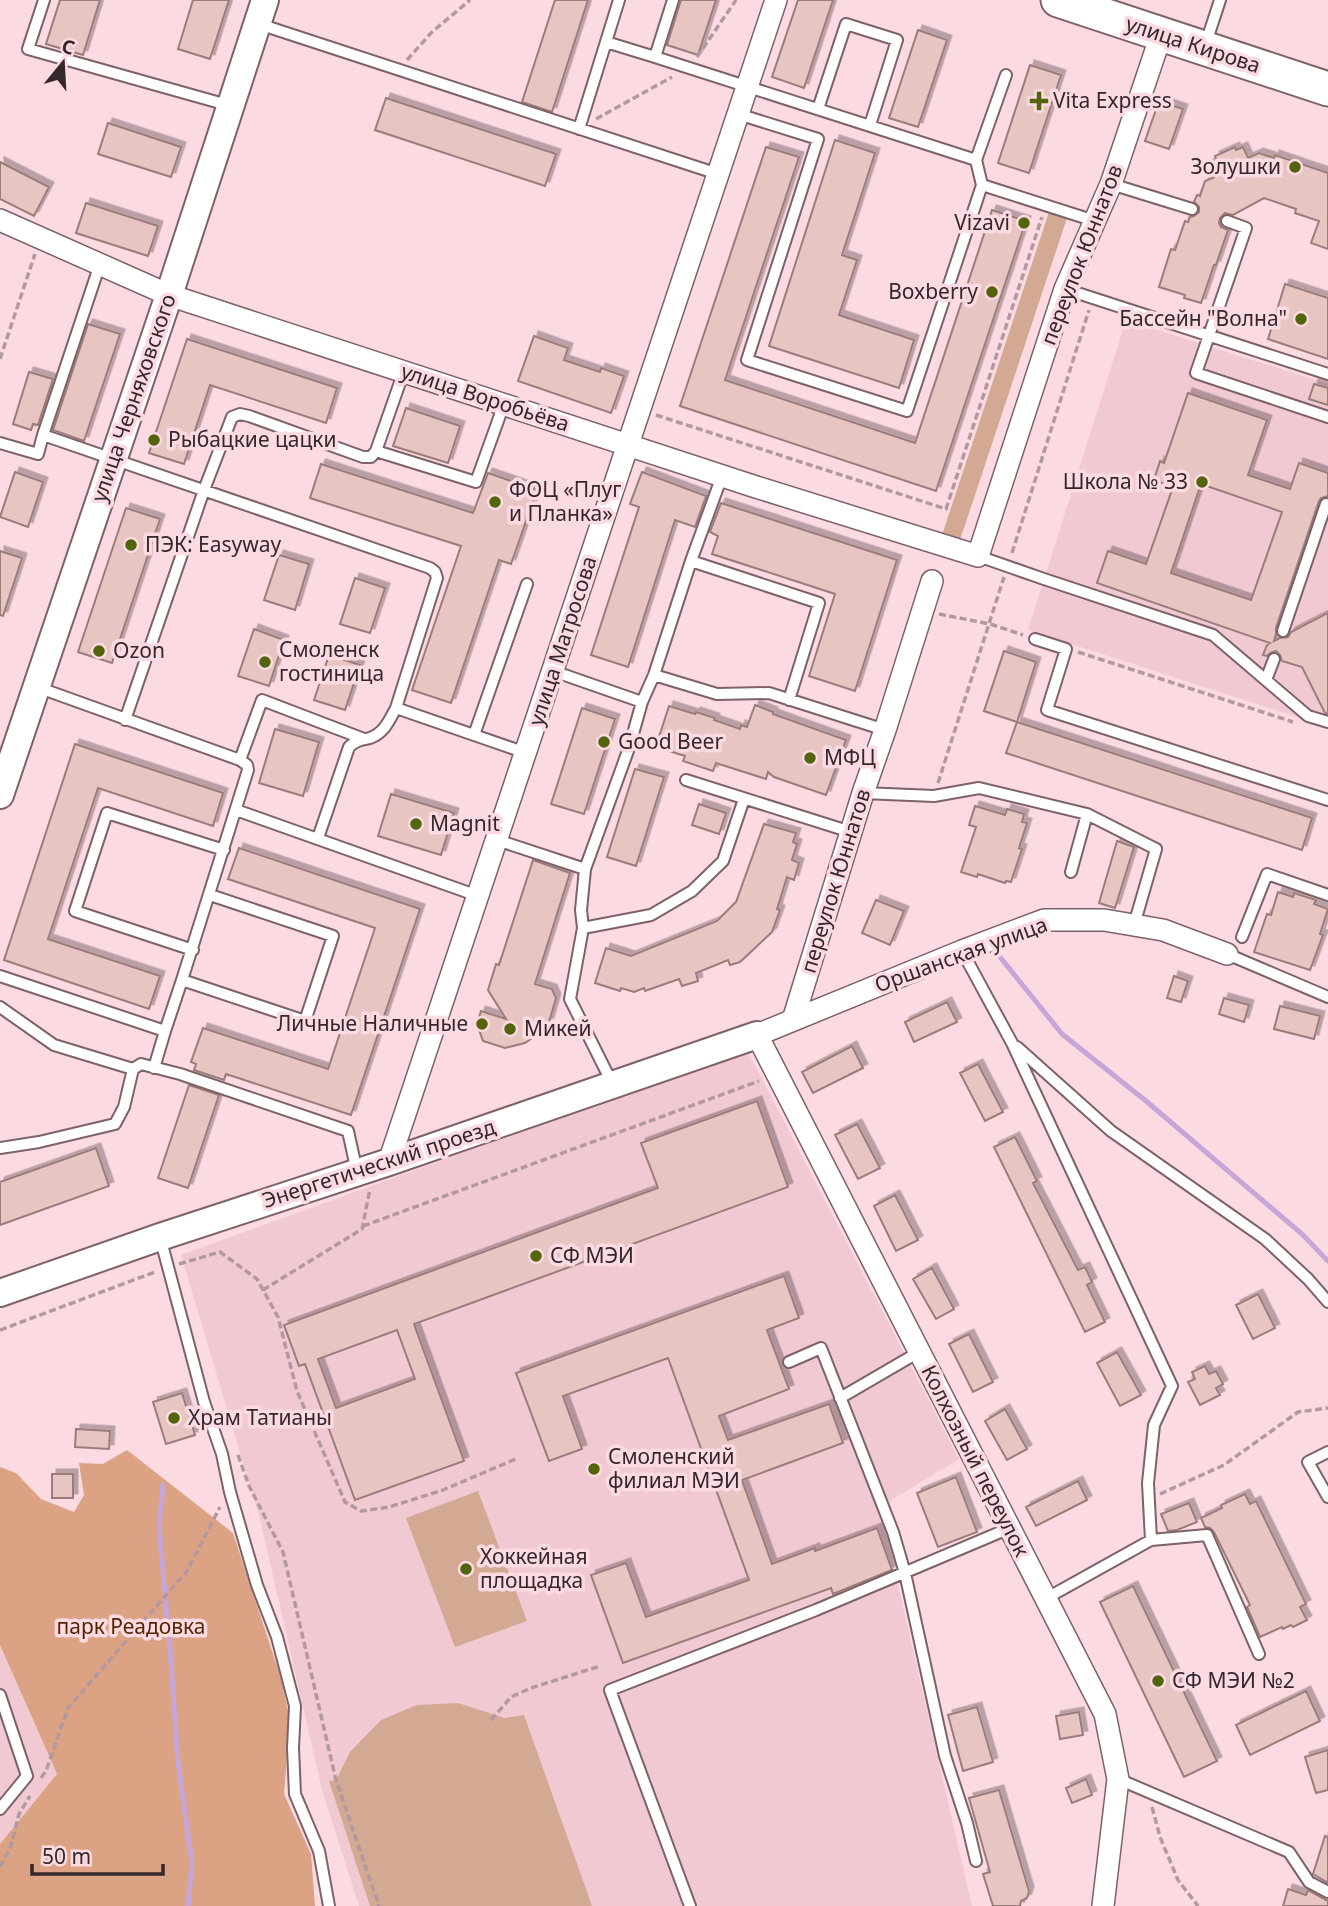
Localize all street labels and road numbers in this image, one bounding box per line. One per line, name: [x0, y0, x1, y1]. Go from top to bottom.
street label: улица Кирова: [1122, 9, 1264, 79]
street label: переулок Юннатов: [1034, 160, 1128, 349]
street label: улица Черняховского: [84, 290, 182, 505]
street label: улица Воробьёва: [398, 357, 573, 437]
street label: улица Матросова: [521, 552, 603, 729]
street label: переулок Юннатов: [794, 785, 876, 976]
street label: Оршанская улица: [870, 910, 1051, 998]
street label: Энергетический проезд: [259, 1112, 499, 1214]
street label: Колхозный переулок: [915, 1360, 1036, 1561]

